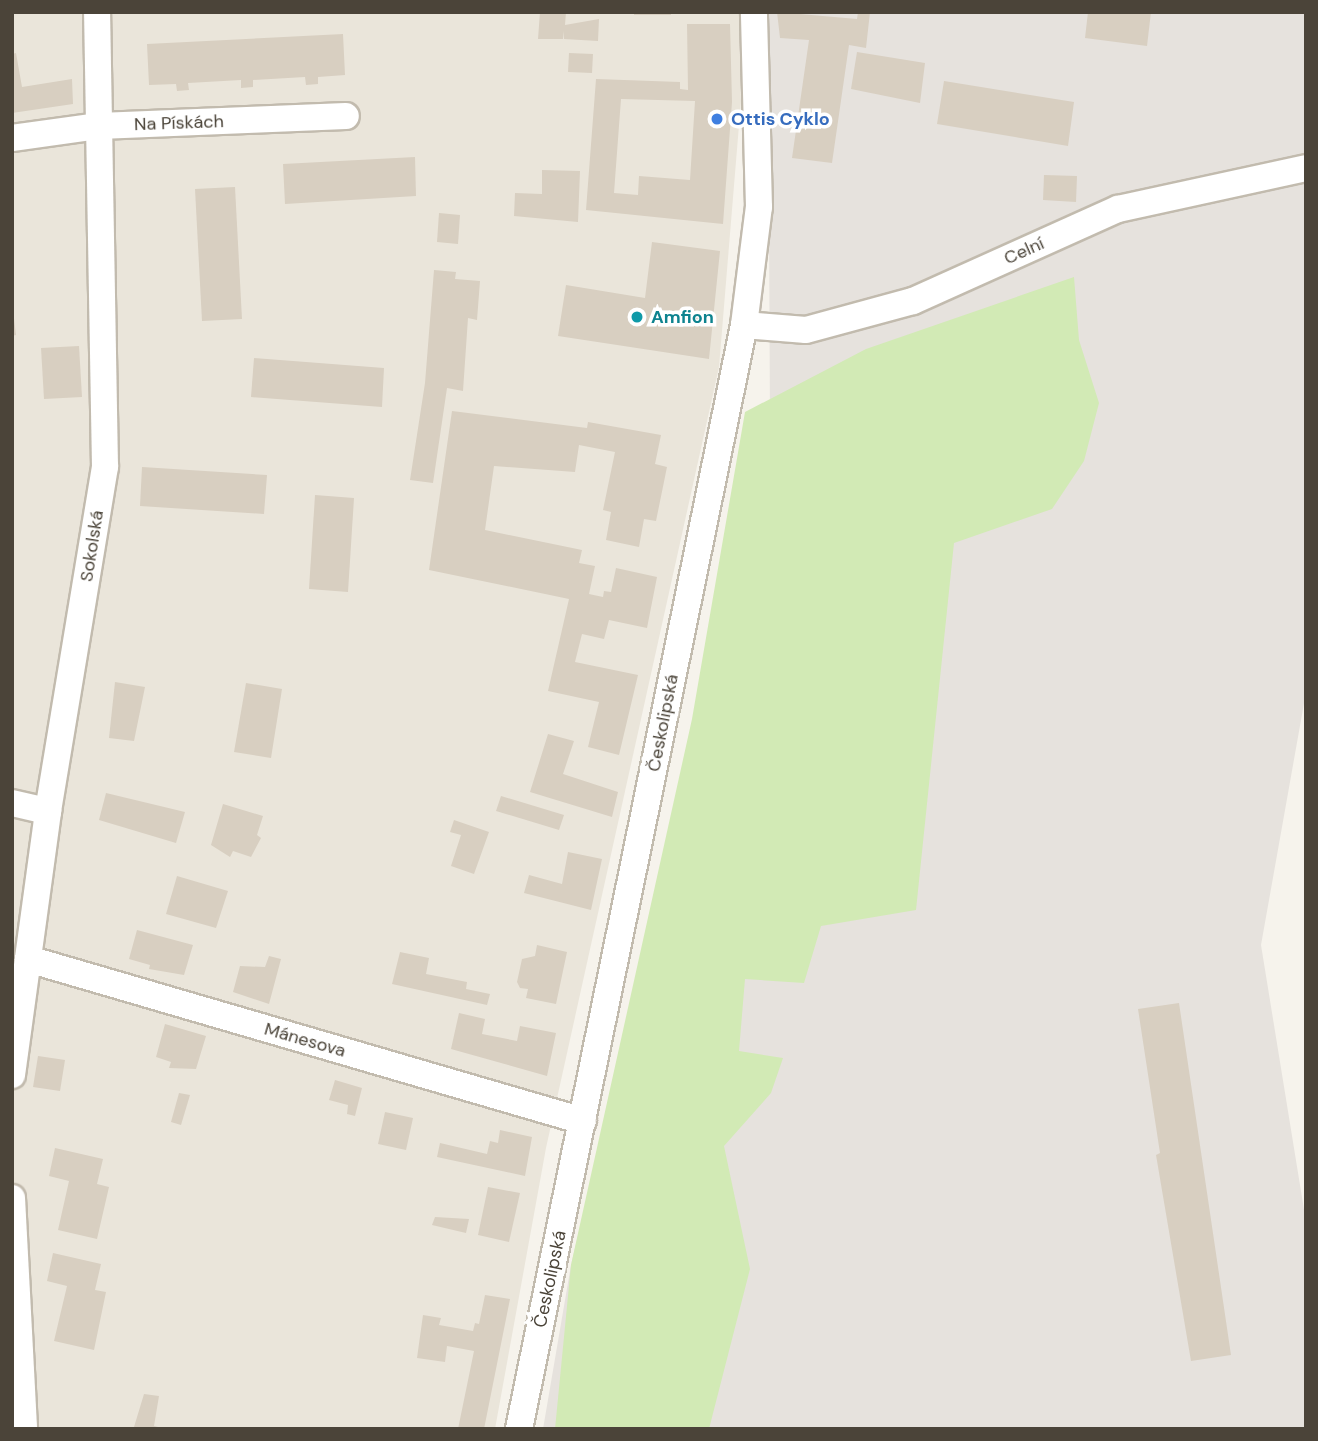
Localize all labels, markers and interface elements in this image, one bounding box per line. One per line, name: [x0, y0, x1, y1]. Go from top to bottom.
place label: Ottis Cyklo: [731, 108, 830, 130]
street label: Na Pískách: [134, 111, 224, 135]
marker: Ottis Cyklo: [709, 111, 725, 127]
street label: Celní: [1001, 233, 1047, 269]
place label: Amfion: [651, 306, 714, 328]
marker: Amfion: [629, 309, 645, 325]
street label: Sokolská: [76, 509, 108, 583]
street label: Českolipská: [643, 672, 683, 774]
street label: Mánesova: [262, 1018, 348, 1062]
street label: Českolipská: [529, 1228, 571, 1330]

